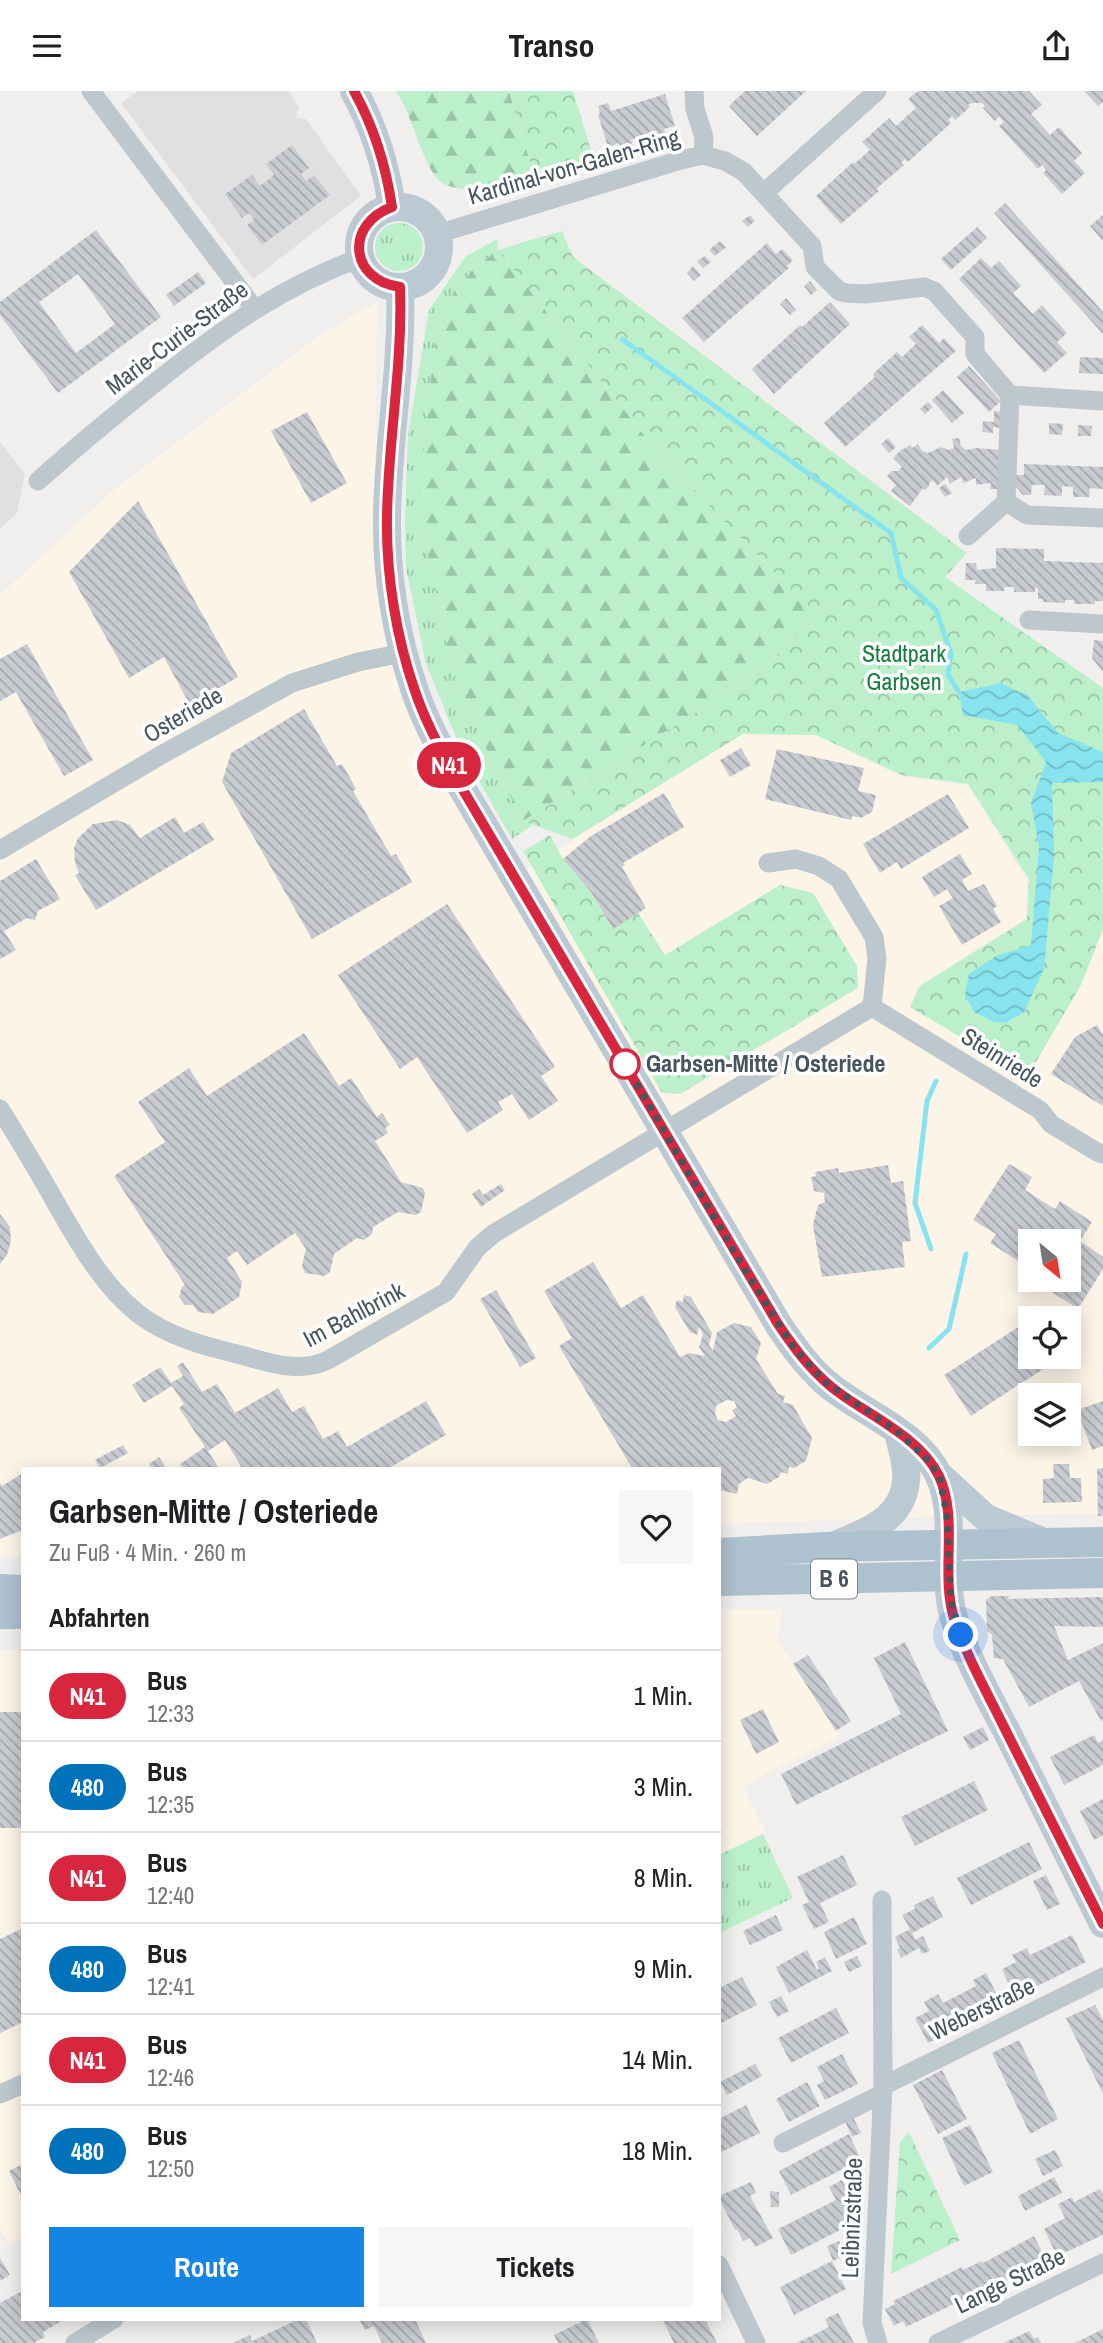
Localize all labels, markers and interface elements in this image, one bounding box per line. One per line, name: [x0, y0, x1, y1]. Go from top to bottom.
text: Transo: [508, 24, 595, 67]
icon: menu: [28, 27, 66, 65]
icon: share: [1037, 27, 1075, 65]
street label: Kardinal-von-Galen-Ring: [464, 120, 683, 212]
street label: Marie-Curie-Straße: [99, 273, 254, 401]
park label: Stadtpark Garbsen: [862, 637, 946, 697]
street label: Osteriede: [137, 679, 228, 750]
line badge: N41: [409, 742, 489, 788]
text: N41: [431, 749, 467, 781]
street label: Steinriede: [956, 1020, 1050, 1095]
place label: Garbsen-Mitte / Osteriede: [646, 1047, 886, 1079]
marker: Garbsen-Mitte / Osteriede: [610, 1049, 640, 1079]
north arrow: [1018, 1229, 1082, 1291]
map controls: [1018, 1229, 1081, 1446]
street label: Im Bahlbrink: [297, 1274, 410, 1354]
button: locate: [1018, 1306, 1081, 1369]
button: layers: [1018, 1383, 1081, 1446]
text: Garbsen-Mitte / Osteriede: [49, 1489, 378, 1533]
button: heart: [619, 1490, 693, 1564]
text: Zu Fuß · 4 Min. · 260 m: [49, 1537, 246, 1568]
road number: B 6: [811, 1560, 857, 1599]
text: Abfahrten: [49, 1600, 150, 1635]
your location: [943, 1617, 978, 1652]
text: Bus: [147, 1663, 187, 1698]
text: 1 Min.: [634, 1678, 693, 1713]
text: N41: [69, 1680, 106, 1712]
text: 12:33: [147, 1698, 194, 1729]
text: Bus: [147, 1754, 187, 1789]
text: 3 Min.: [634, 1769, 693, 1804]
text: 480: [71, 1771, 104, 1803]
text: 12:35: [147, 1789, 194, 1820]
text: Bus: [147, 1845, 187, 1880]
text: 8 Min.: [634, 1860, 693, 1895]
text: N41: [69, 1862, 106, 1894]
text: 12:40: [147, 1880, 194, 1911]
text: Bus: [147, 1936, 187, 1971]
text: 9 Min.: [634, 1951, 693, 1986]
text: 480: [71, 1953, 104, 1985]
street label: Weberstraße: [924, 1969, 1040, 2047]
text: 12:41: [147, 1971, 194, 2002]
text: Bus: [147, 2027, 187, 2062]
text: 14 Min.: [622, 2042, 693, 2077]
text: N41: [69, 2044, 106, 2076]
text: 12:46: [147, 2062, 194, 2093]
text: Bus: [147, 2118, 187, 2153]
text: 18 Min.: [622, 2133, 693, 2168]
text: 480: [71, 2135, 104, 2167]
text: 12:50: [147, 2153, 194, 2184]
street label: Leibnizstraße: [833, 2157, 869, 2279]
button: Route: [49, 2227, 364, 2307]
button: Tickets: [378, 2227, 693, 2307]
street label: Lange Straße: [949, 2240, 1070, 2321]

